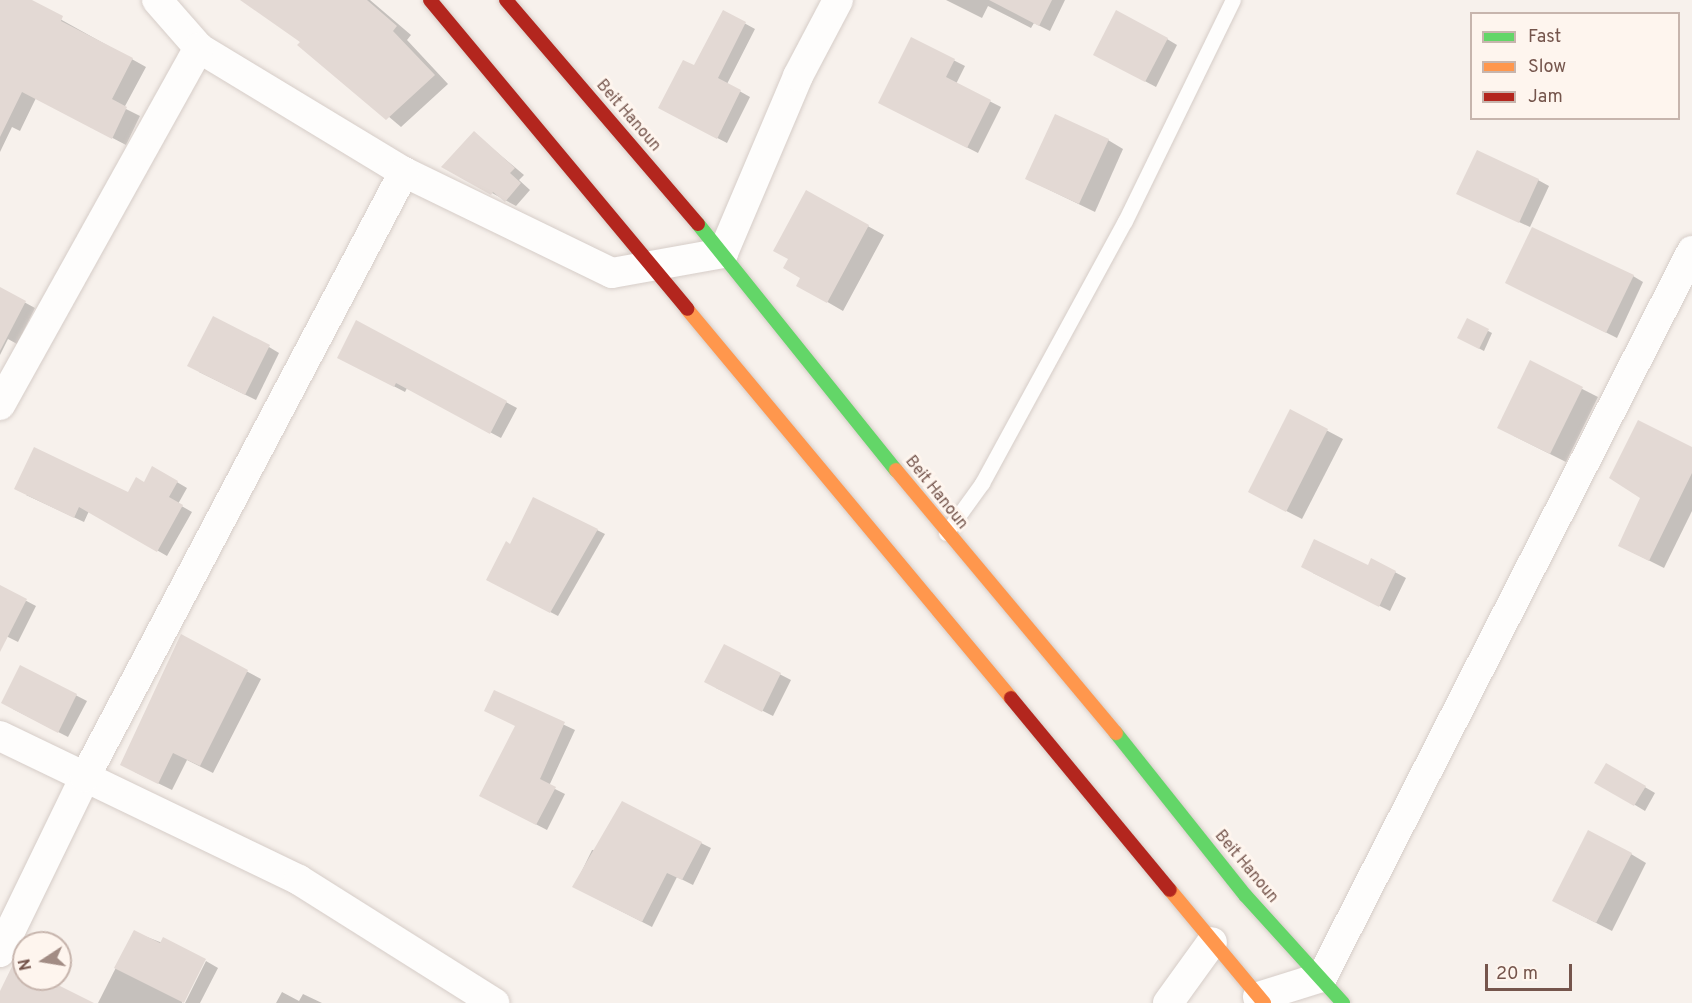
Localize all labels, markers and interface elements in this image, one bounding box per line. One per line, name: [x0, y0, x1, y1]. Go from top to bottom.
legend: [1470, 12, 1680, 120]
text: Fast: [1528, 26, 1561, 49]
text: Slow: [1528, 56, 1566, 79]
street label: Beit Hanoun: [592, 76, 664, 156]
text: Jam: [1528, 86, 1563, 109]
street label: Beit Hanoun: [901, 452, 971, 534]
street label: Beit Hanoun: [1210, 827, 1282, 907]
north arrow: [12, 931, 72, 991]
scale bar: [1488, 952, 1575, 990]
text: N: [15, 957, 37, 972]
text: 20 m: [1496, 963, 1538, 986]

